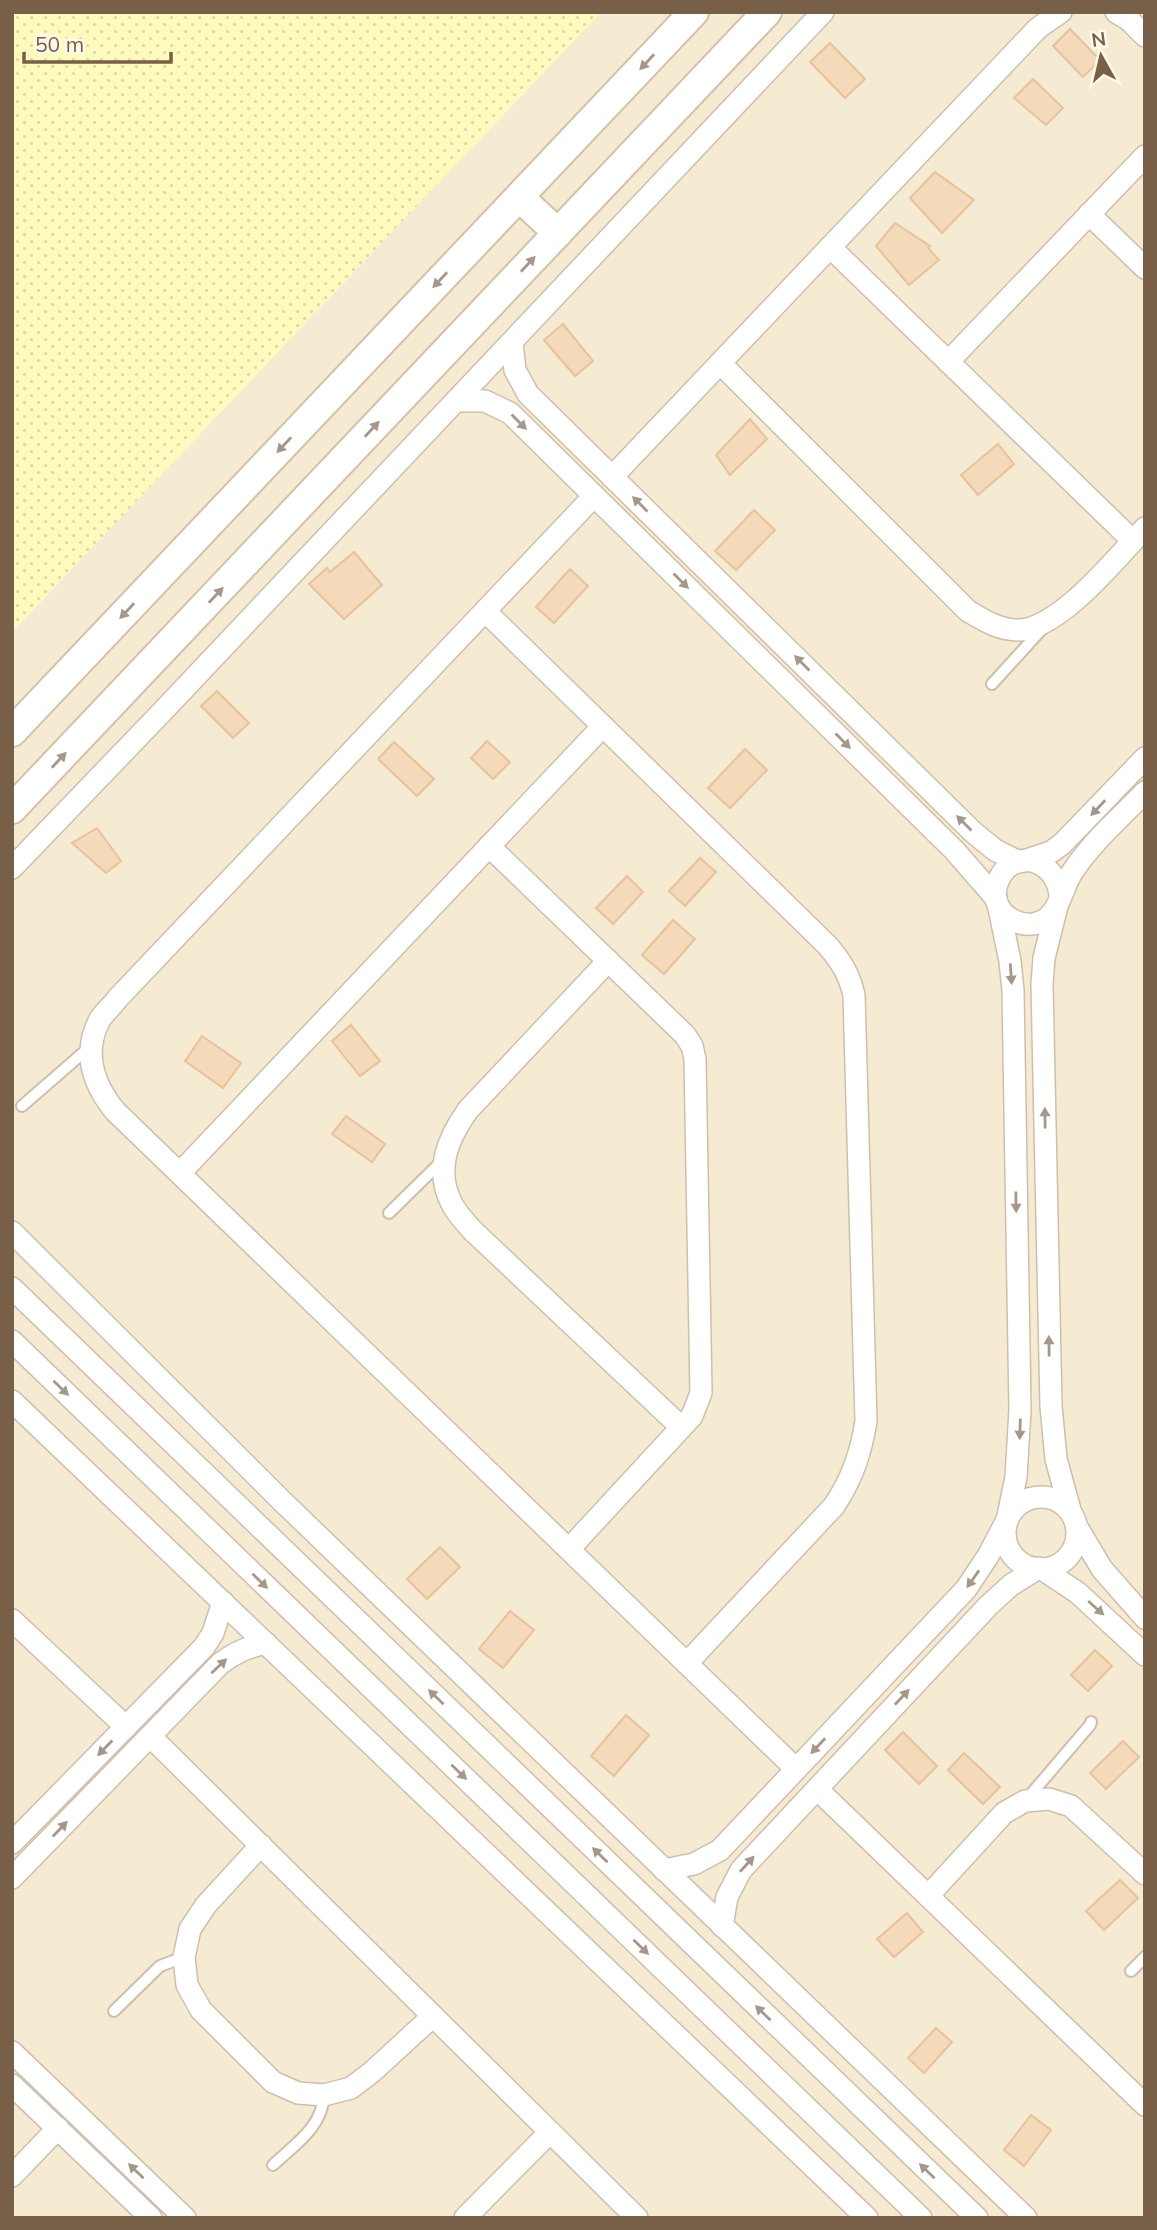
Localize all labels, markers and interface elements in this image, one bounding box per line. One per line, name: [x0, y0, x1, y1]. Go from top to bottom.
scale bar: [24, 21, 172, 65]
north arrow: [1066, 21, 1136, 91]
text: N: [1090, 26, 1107, 52]
text: 50 m: [35, 31, 84, 57]
one-way arrow: [640, 53, 656, 70]
one-way arrow: [520, 256, 536, 273]
one-way arrow: [433, 271, 449, 288]
one-way arrow: [510, 413, 527, 430]
one-way arrow: [364, 420, 380, 438]
one-way arrow: [275, 437, 292, 454]
one-way arrow: [631, 495, 648, 512]
one-way arrow: [672, 573, 689, 590]
one-way arrow: [207, 586, 224, 603]
one-way arrow: [120, 602, 136, 619]
one-way arrow: [793, 655, 810, 672]
one-way arrow: [834, 732, 850, 749]
one-way arrow: [51, 752, 67, 769]
one-way arrow: [1090, 799, 1106, 816]
one-way arrow: [956, 815, 972, 831]
one-way arrow: [1006, 964, 1017, 986]
one-way arrow: [1039, 1107, 1050, 1129]
one-way arrow: [1011, 1191, 1022, 1213]
one-way arrow: [1044, 1335, 1055, 1357]
one-way arrow: [53, 1380, 70, 1397]
one-way arrow: [1014, 1419, 1025, 1441]
one-way arrow: [966, 1570, 980, 1588]
one-way arrow: [251, 1572, 268, 1588]
one-way arrow: [1087, 1600, 1104, 1616]
one-way arrow: [210, 1658, 228, 1674]
one-way arrow: [428, 1689, 445, 1705]
one-way arrow: [894, 1689, 910, 1706]
one-way arrow: [811, 1737, 827, 1754]
one-way arrow: [97, 1740, 113, 1756]
one-way arrow: [450, 1764, 467, 1780]
one-way arrow: [51, 1821, 67, 1838]
one-way arrow: [592, 1847, 609, 1863]
one-way arrow: [739, 1855, 755, 1873]
one-way arrow: [632, 1939, 649, 1956]
one-way arrow: [755, 2004, 772, 2021]
one-way arrow: [128, 2163, 145, 2179]
one-way arrow: [919, 2163, 936, 2179]

